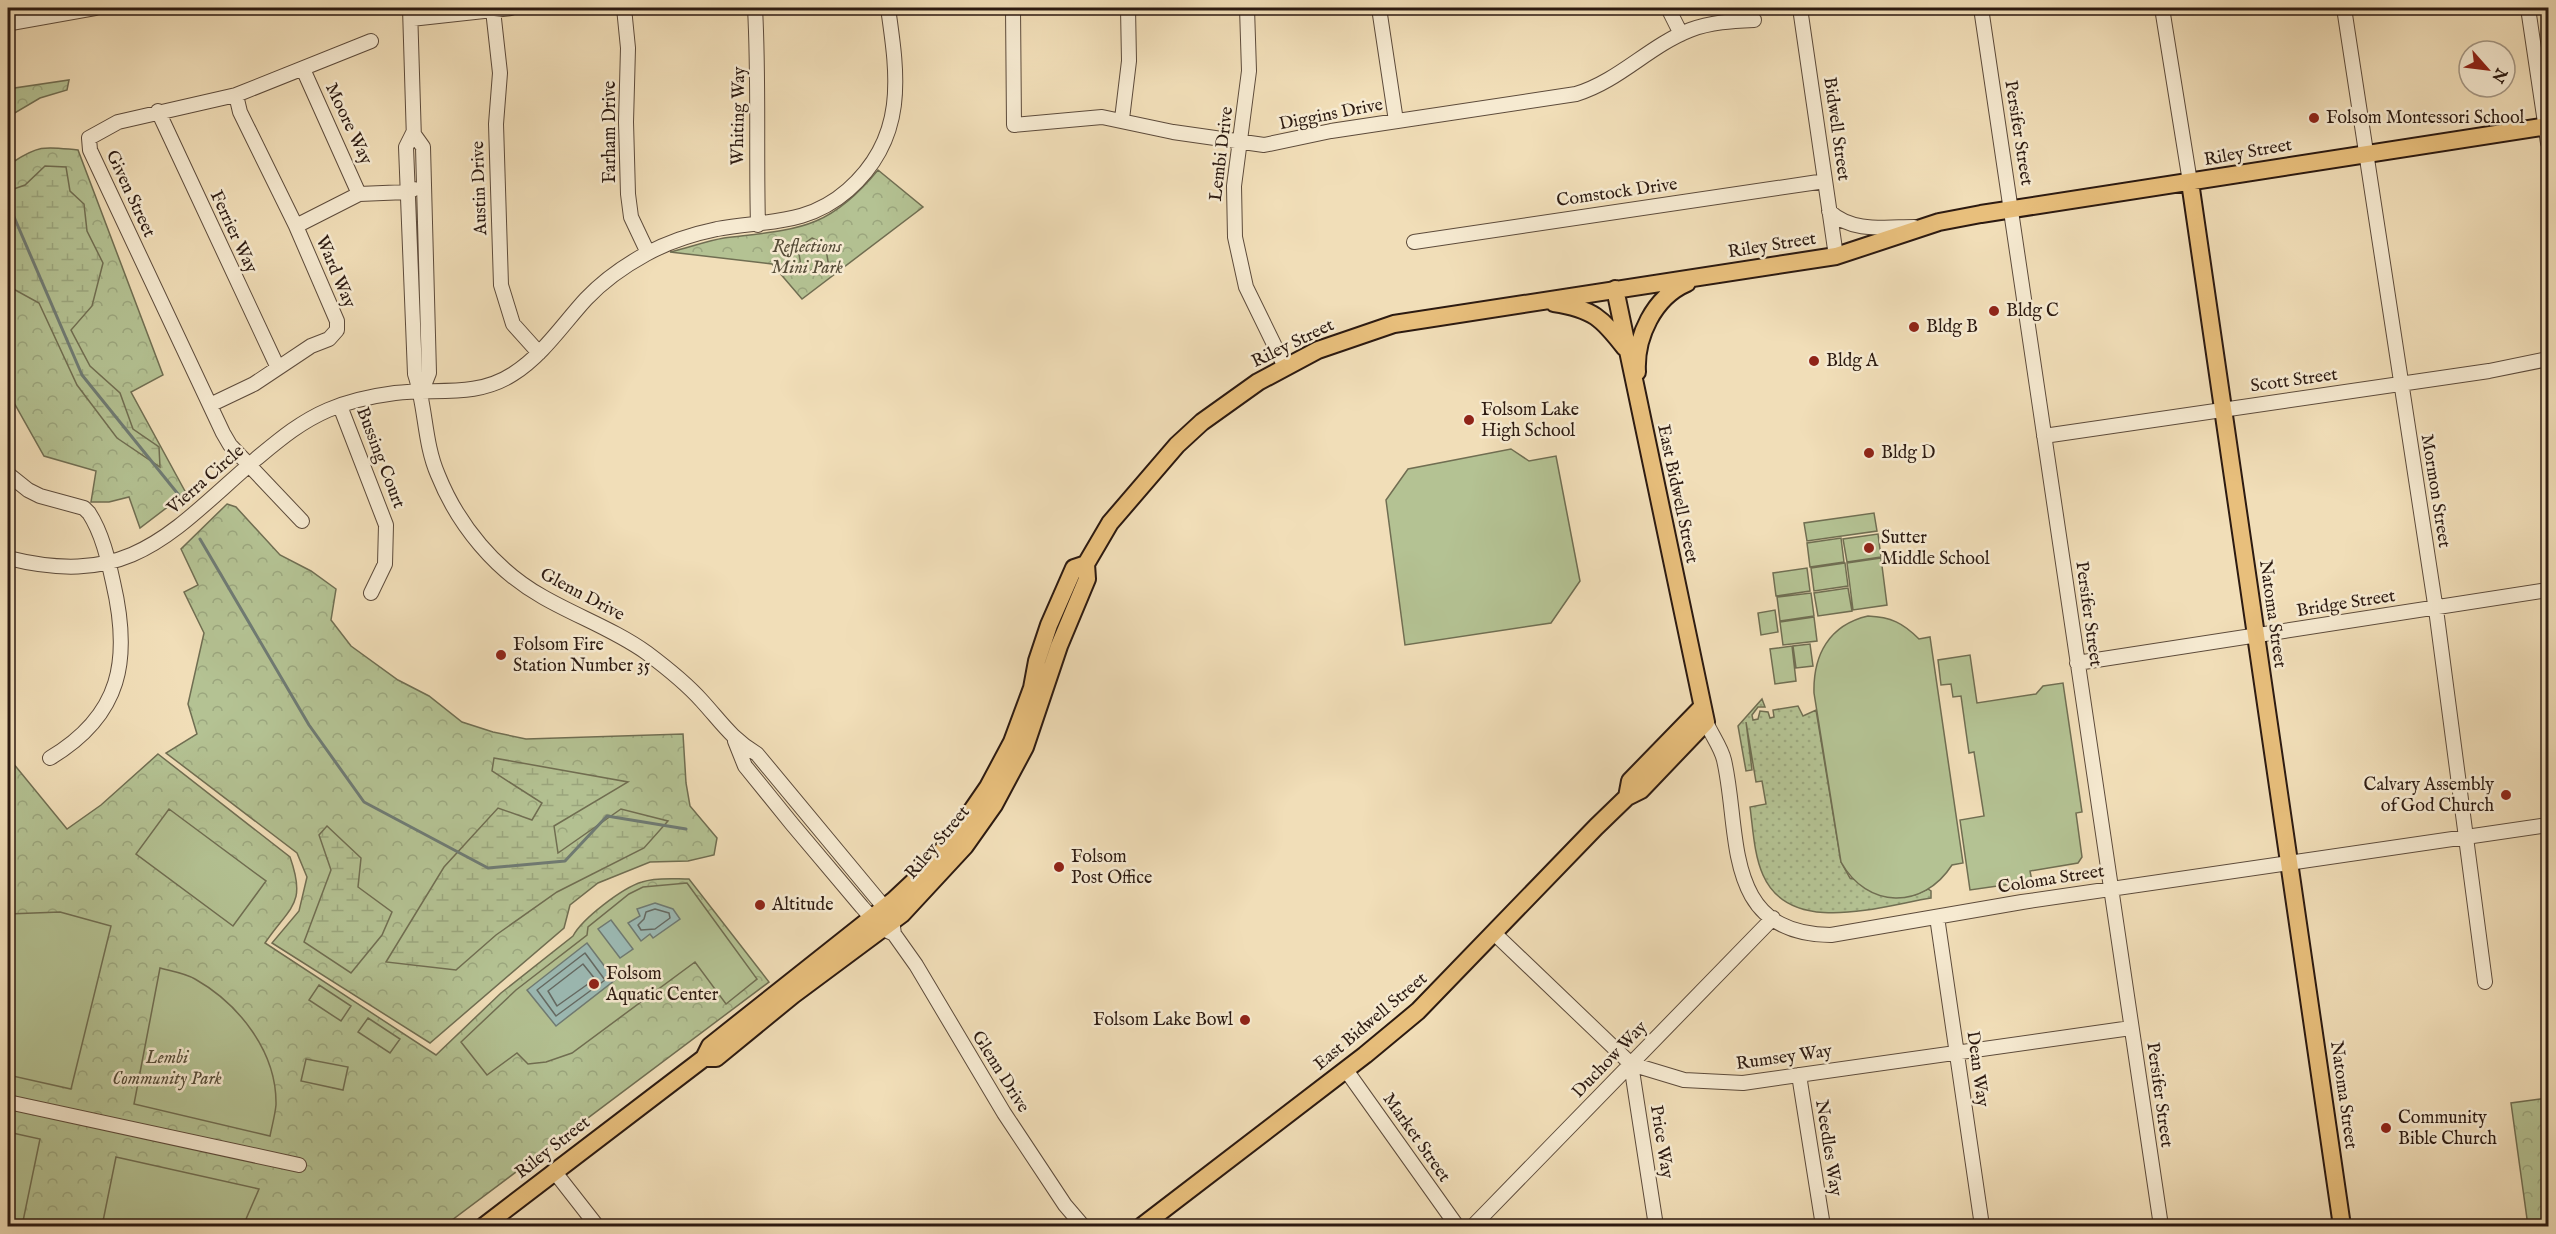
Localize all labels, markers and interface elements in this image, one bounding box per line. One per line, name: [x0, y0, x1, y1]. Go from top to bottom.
north arrow: [2457, 39, 2517, 99]
text: N: [2486, 63, 2511, 86]
street label: Whiting Way: [727, 66, 751, 166]
street label: Bidwell Street: [1817, 76, 1855, 182]
street label: Persifer Street: [1998, 79, 2038, 187]
street label: Moore Way: [319, 80, 377, 169]
street label: Farham Drive: [599, 81, 622, 183]
street label: Diggins Drive: [1277, 94, 1385, 136]
street label: Lembi Drive: [1205, 105, 1239, 203]
place label: Folsom Montessori School: [2326, 107, 2525, 130]
marker: Folsom Montessori School: [2307, 111, 2321, 125]
street label: Riley Street: [2202, 134, 2294, 172]
street label: Austin Drive: [467, 140, 493, 237]
street label: Given Street: [100, 147, 160, 241]
street label: Comstock Drive: [1555, 173, 1679, 213]
street label: Ferrier Way: [204, 187, 262, 277]
street label: Riley Street: [1726, 228, 1818, 264]
street label: Ward Way: [309, 232, 361, 312]
park label: Reflections Mini Park: [771, 236, 843, 280]
place label: Bldg C: [2006, 300, 2059, 323]
marker: Bldg C: [1987, 304, 2001, 318]
street label: Riley Street: [1248, 314, 1338, 374]
place label: Bldg B: [1926, 316, 1978, 339]
marker: Bldg B: [1907, 320, 1921, 334]
place label: Bldg A: [1826, 350, 1879, 373]
marker: Bldg A: [1807, 354, 1821, 368]
street label: Scott Street: [2249, 364, 2339, 398]
place label: Folsom Lake High School: [1481, 399, 1579, 443]
street label: Bussing Court: [350, 404, 410, 512]
marker: Folsom Lake High School: [1462, 413, 1476, 427]
street label: East Bidwell Street: [1651, 423, 1703, 565]
street label: Mormon Street: [2415, 433, 2455, 549]
street label: Vierra Circle: [162, 440, 249, 520]
place label: Bldg D: [1881, 442, 1936, 465]
marker: Bldg D: [1862, 446, 1876, 460]
place label: Sutter Middle School: [1881, 527, 1990, 571]
marker: Sutter Middle School: [1862, 541, 1876, 555]
street label: Natoma Street: [2253, 558, 2291, 670]
street label: Persifer Street: [2069, 560, 2107, 668]
street label: Glenn Drive: [536, 563, 628, 627]
street label: Bridge Street: [2295, 585, 2397, 623]
place label: Folsom Fire Station Number 35: [513, 634, 651, 678]
marker: Folsom Fire Station Number 35: [494, 648, 508, 662]
place label: Calvary Assembly of God Church: [2364, 774, 2494, 818]
marker: Calvary Assembly of God Church: [2499, 788, 2513, 802]
street label: Riley Street: [901, 802, 975, 884]
place label: Folsom Post Office: [1071, 846, 1152, 890]
marker: Folsom Post Office: [1052, 860, 1066, 874]
street label: Coloma Street: [1996, 860, 2106, 900]
place label: Altitude: [771, 894, 833, 917]
marker: Altitude: [753, 898, 767, 912]
place label: Folsom Aquatic Center: [605, 963, 719, 1007]
street label: East Bidwell Street: [1309, 968, 1433, 1076]
marker: Folsom Aquatic Center: [587, 977, 601, 991]
place label: Folsom Lake Bowl: [1093, 1009, 1233, 1032]
marker: Folsom Lake Bowl: [1238, 1013, 1252, 1027]
street label: Duchow Way: [1567, 1016, 1653, 1104]
street label: Glenn Drive: [966, 1027, 1034, 1117]
street label: Dean Way: [1960, 1030, 1994, 1109]
street label: Natoma Street: [2324, 1039, 2362, 1151]
street label: Rumsey Way: [1735, 1040, 1834, 1076]
street label: Persifer Street: [2140, 1041, 2178, 1149]
park label: Lembi Community Park: [112, 1047, 222, 1091]
street label: Market Street: [1377, 1089, 1455, 1187]
street label: Needles Way: [1809, 1098, 1847, 1198]
street label: Price Way: [1644, 1104, 1678, 1181]
place label: Community Bible Church: [2398, 1107, 2497, 1151]
street label: Riley Street: [511, 1112, 595, 1184]
marker: Community Bible Church: [2379, 1121, 2393, 1135]

